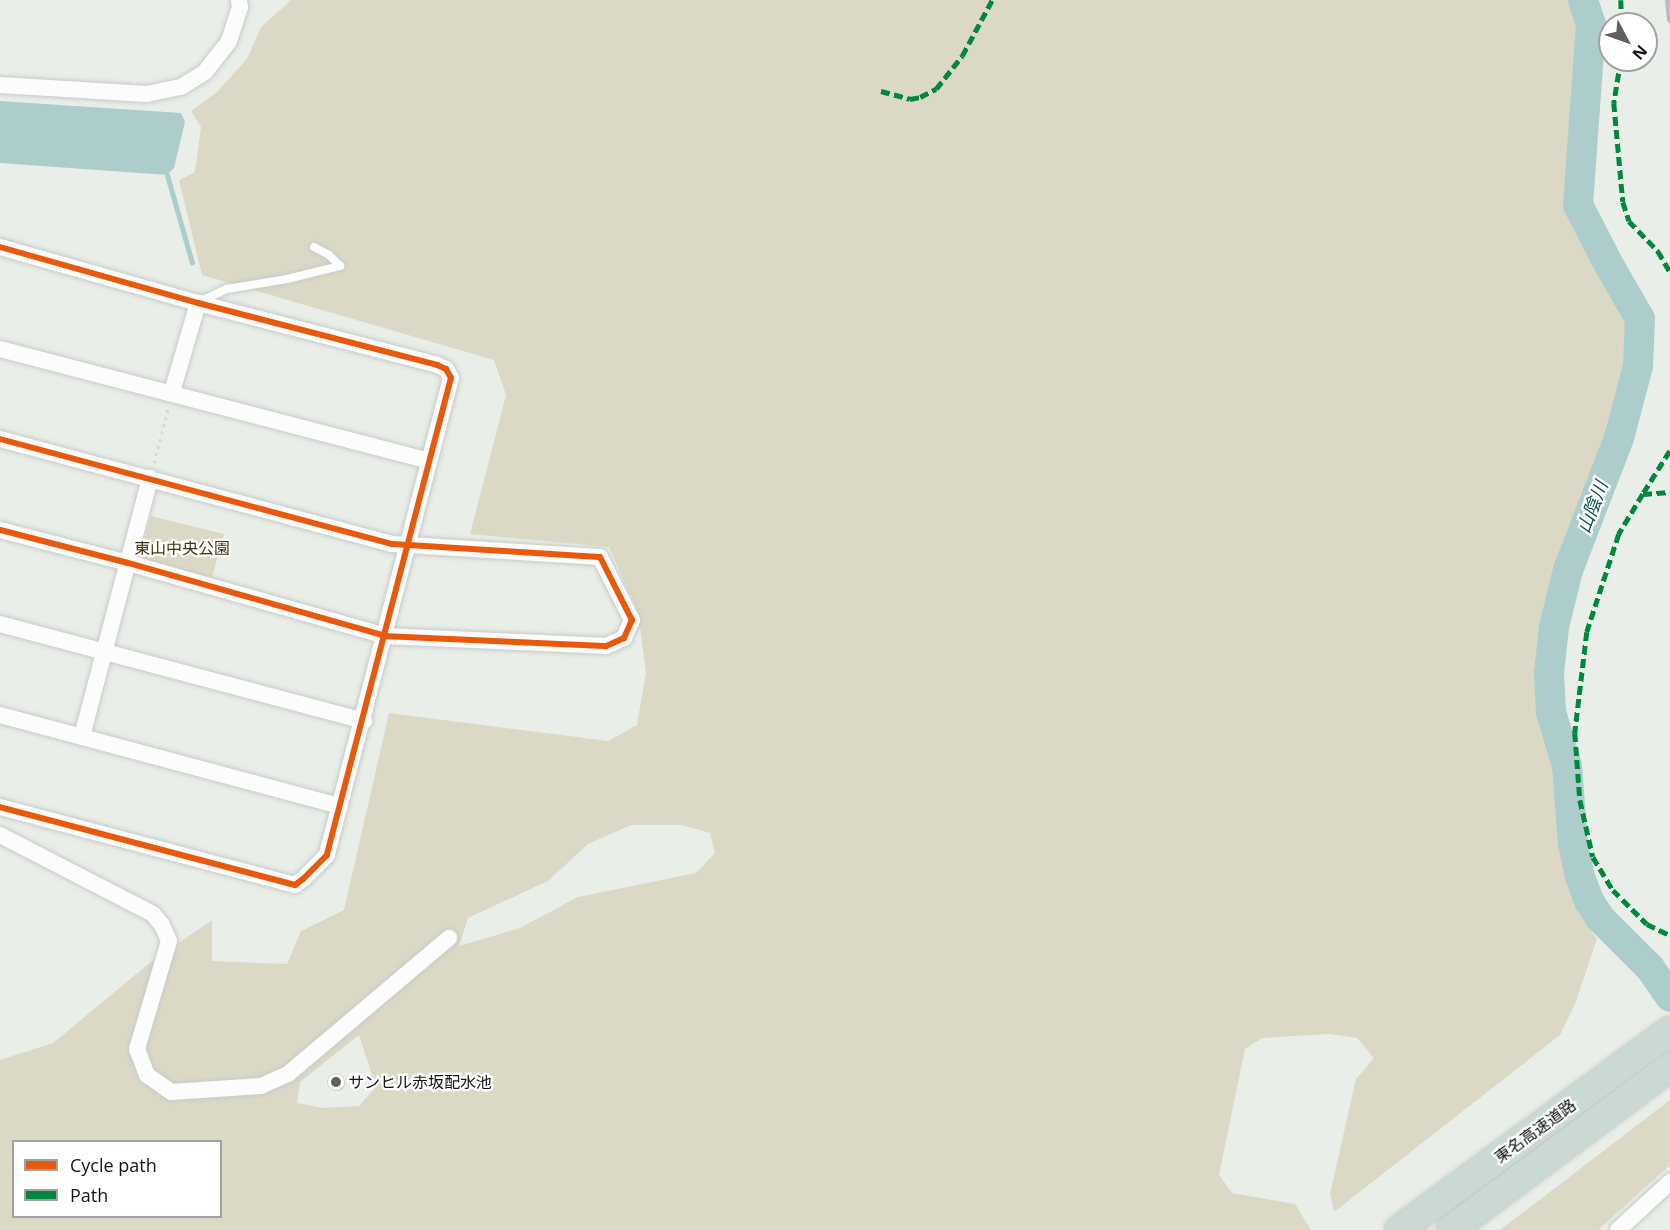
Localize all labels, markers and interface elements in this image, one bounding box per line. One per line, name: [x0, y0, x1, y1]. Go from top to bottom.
north arrow: [1598, 12, 1658, 72]
text: N: [1628, 40, 1653, 65]
water label: 山陰川: [1572, 478, 1612, 536]
park label: 東山中央公園: [134, 538, 230, 558]
place label: サンヒル赤坂配水池: [348, 1072, 492, 1092]
marker: サンヒル赤坂配水池: [329, 1075, 343, 1089]
street label: 東名高速道路: [1491, 1095, 1579, 1167]
legend: [12, 1140, 222, 1218]
text: Cycle path: [70, 1153, 157, 1177]
text: Path: [70, 1183, 108, 1207]

